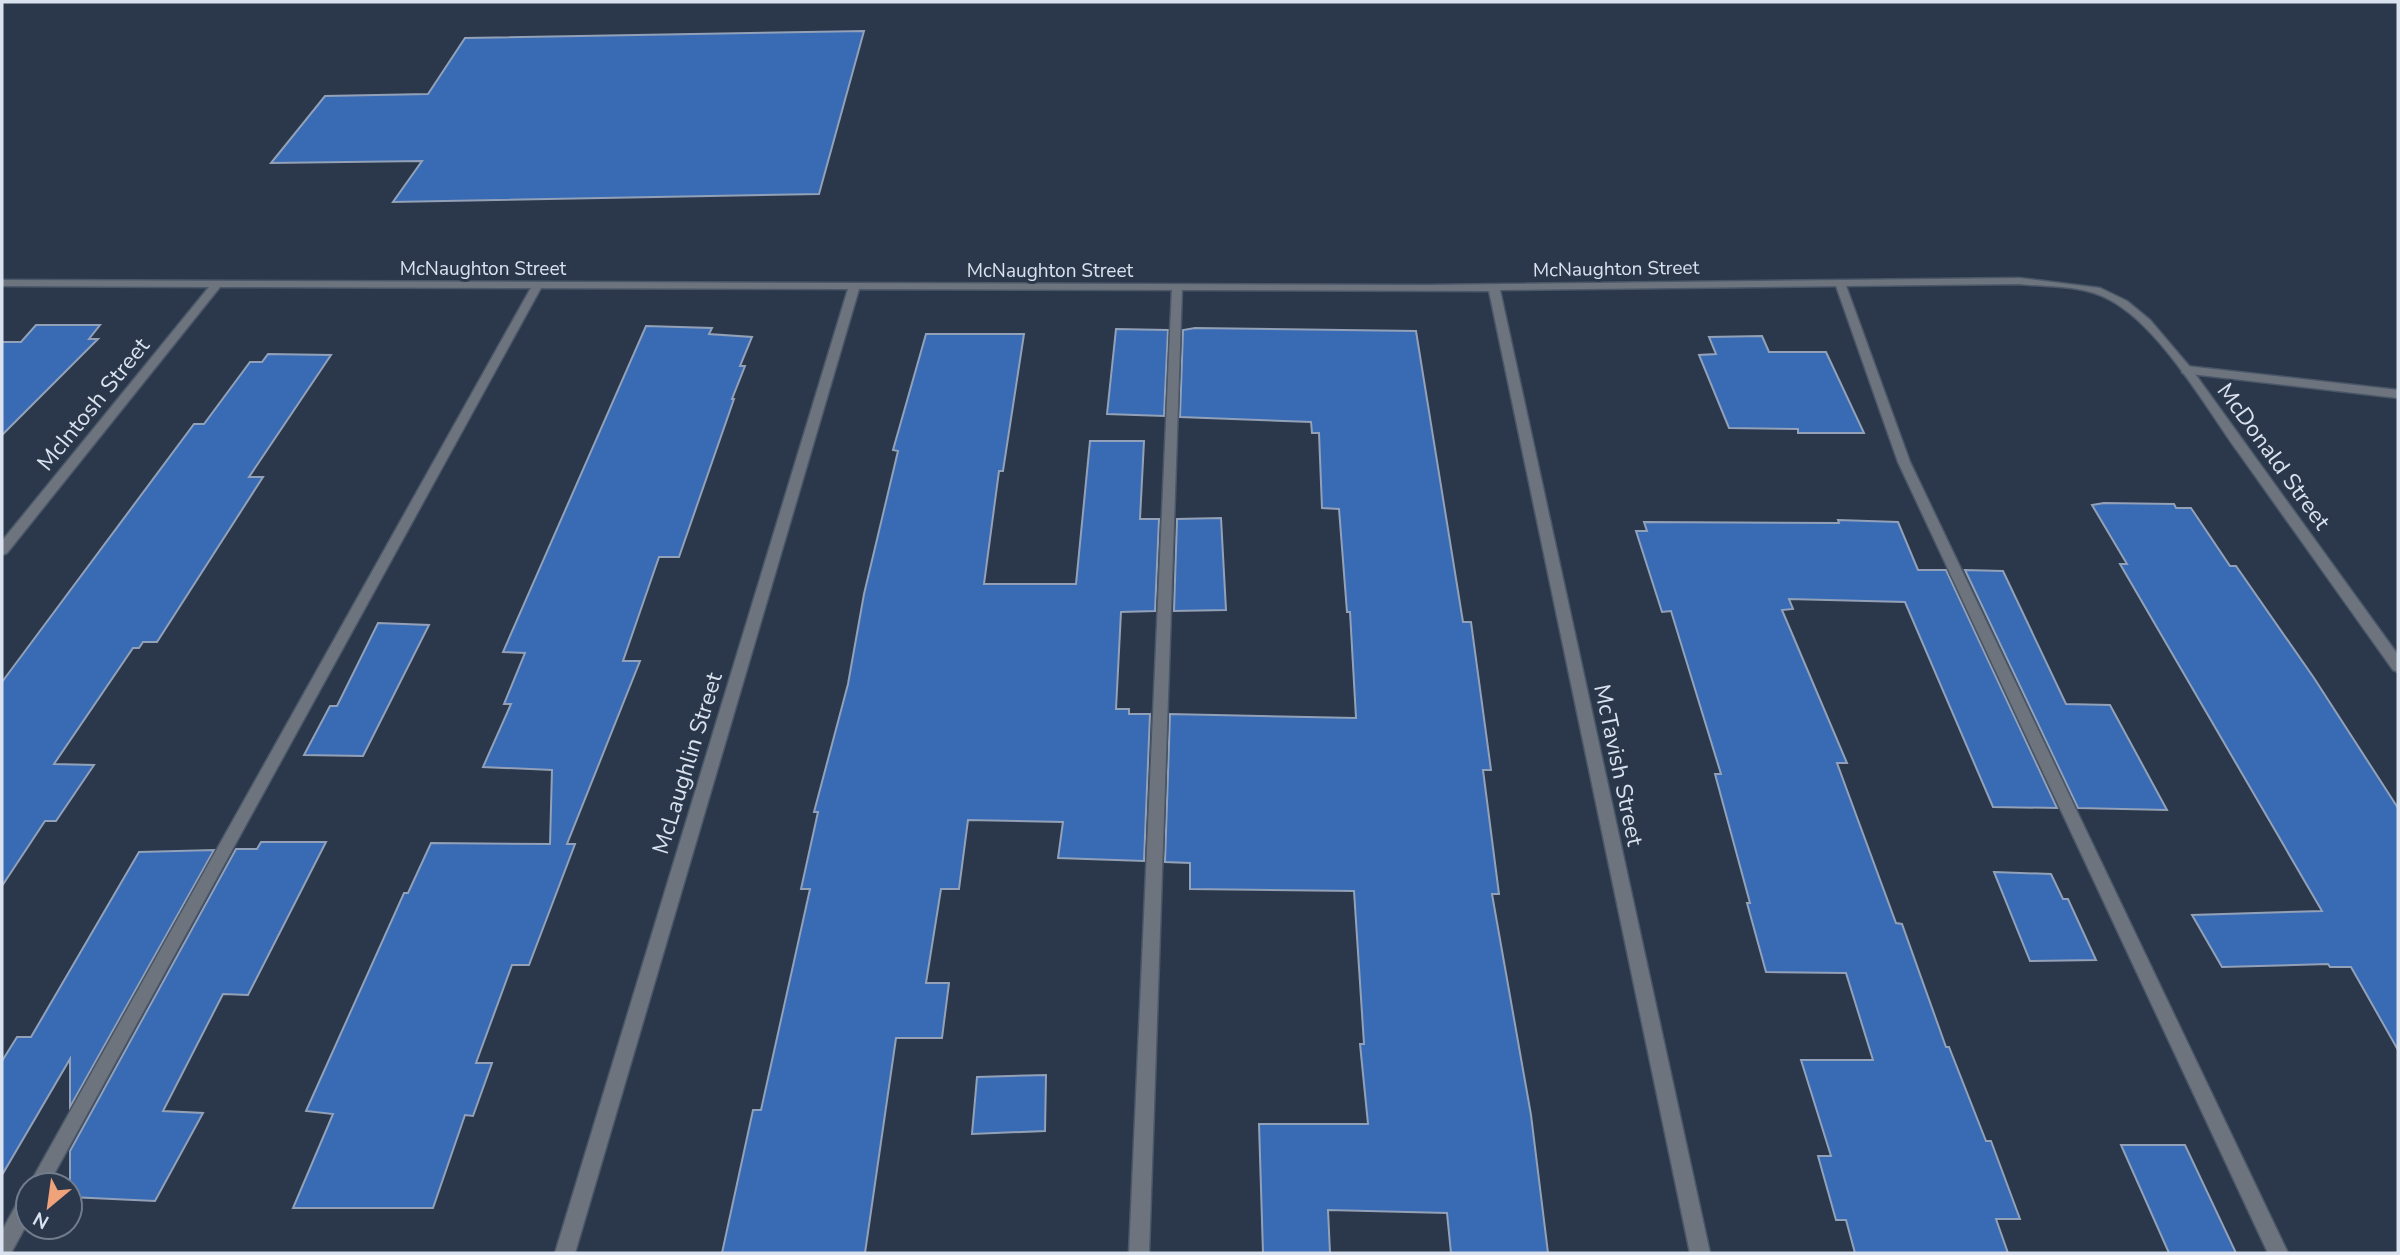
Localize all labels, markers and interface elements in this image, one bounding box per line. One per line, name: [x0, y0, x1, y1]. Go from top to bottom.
street label: McNaughton Street: [1533, 255, 1700, 283]
street label: McNaughton Street: [400, 256, 567, 282]
street label: McNaughton Street: [967, 258, 1134, 284]
street label: McIntosh Street: [30, 331, 157, 477]
street label: McDonald Street: [2210, 377, 2338, 537]
street label: McLaughlin Street: [645, 668, 730, 858]
street label: McTavish Street: [1586, 681, 1651, 850]
north arrow: [14, 1171, 84, 1241]
text: N: [29, 1205, 54, 1235]

